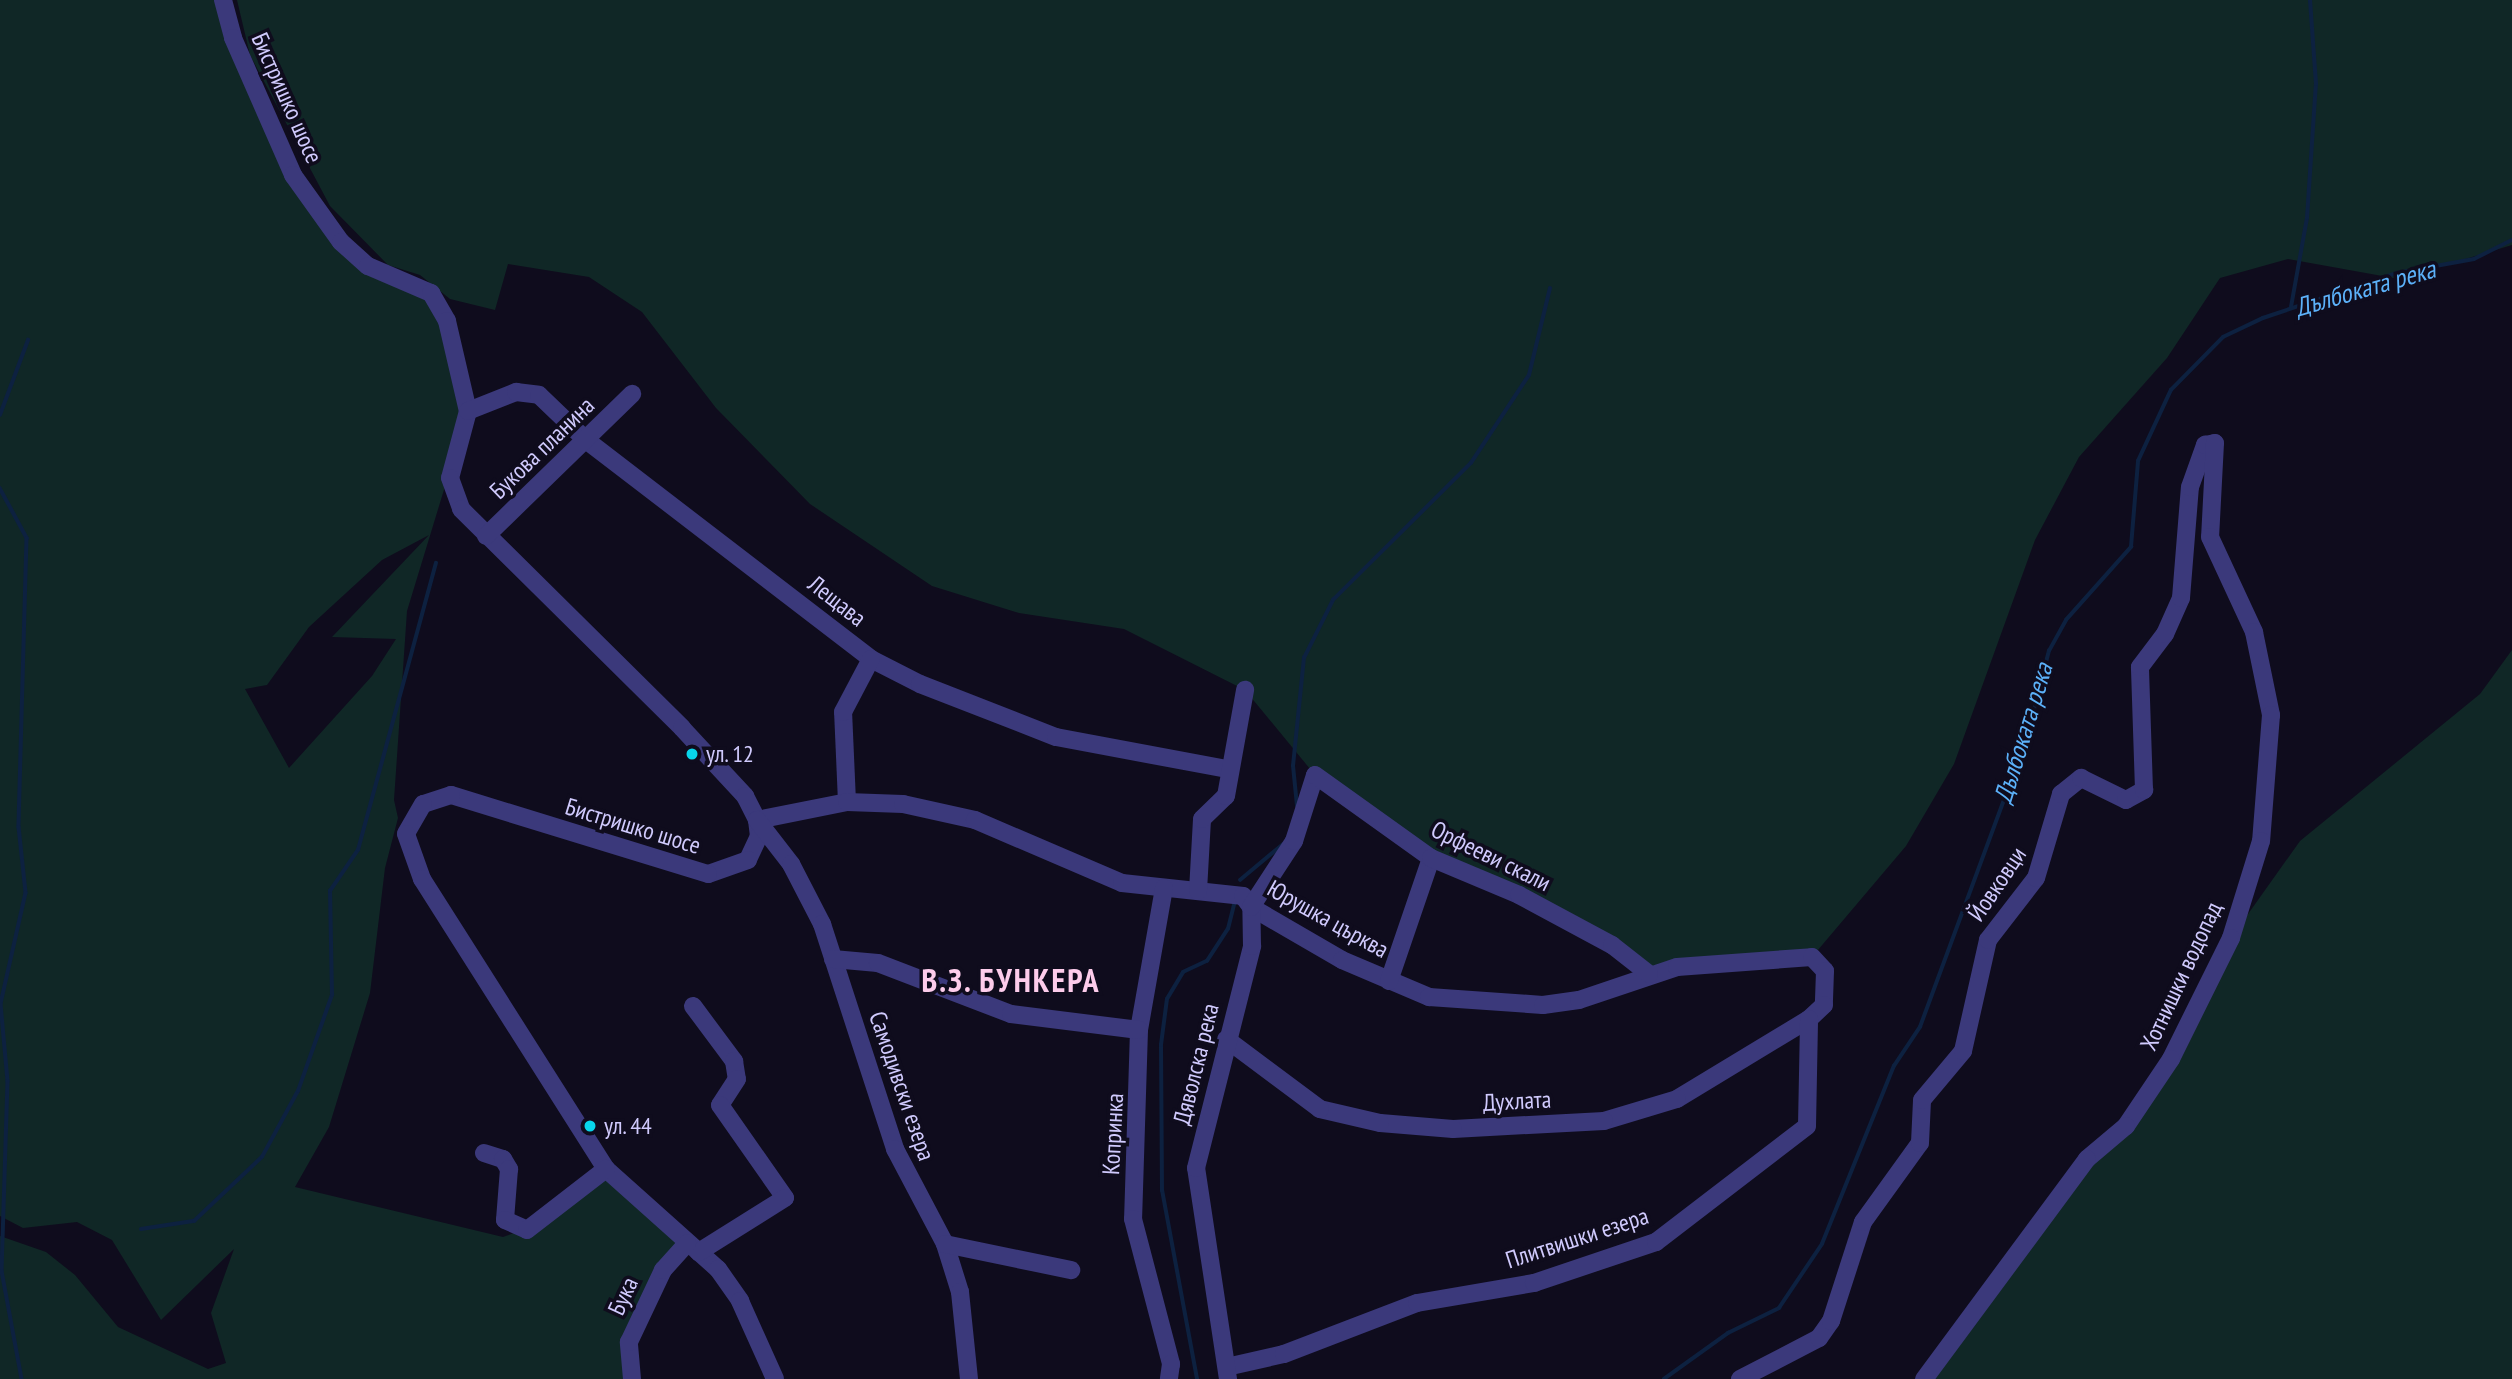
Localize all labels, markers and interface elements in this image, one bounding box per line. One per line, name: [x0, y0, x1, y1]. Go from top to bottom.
street label: Бистришко шосе: [245, 28, 329, 168]
water label: Дълбоката река: [2291, 253, 2439, 323]
street label: Букова планина: [484, 391, 600, 505]
street label: Лещава: [802, 570, 872, 632]
water label: Дълбоката река: [1987, 659, 2059, 807]
place label: ул. 12: [706, 740, 755, 768]
marker: ул. 12: [684, 746, 700, 762]
street label: Бистришко шосе: [562, 792, 704, 860]
street label: Орфееви скали: [1426, 815, 1556, 897]
street label: Йовковци: [1962, 841, 2032, 927]
street label: Юрушка църква: [1262, 874, 1394, 964]
street label: Хотнишки водопад: [2134, 897, 2228, 1055]
district label: В.З. БУНКЕРА: [922, 961, 1100, 999]
street label: Дяволска река: [1167, 1000, 1225, 1128]
street label: Самодивски езера: [863, 1008, 941, 1164]
street label: Духлата: [1482, 1085, 1552, 1117]
street label: Копринка: [1096, 1092, 1130, 1176]
place label: ул. 44: [604, 1112, 653, 1140]
marker: ул. 44: [582, 1118, 598, 1134]
street label: Плитвишки езера: [1502, 1201, 1652, 1275]
street label: Бука: [602, 1272, 644, 1320]

